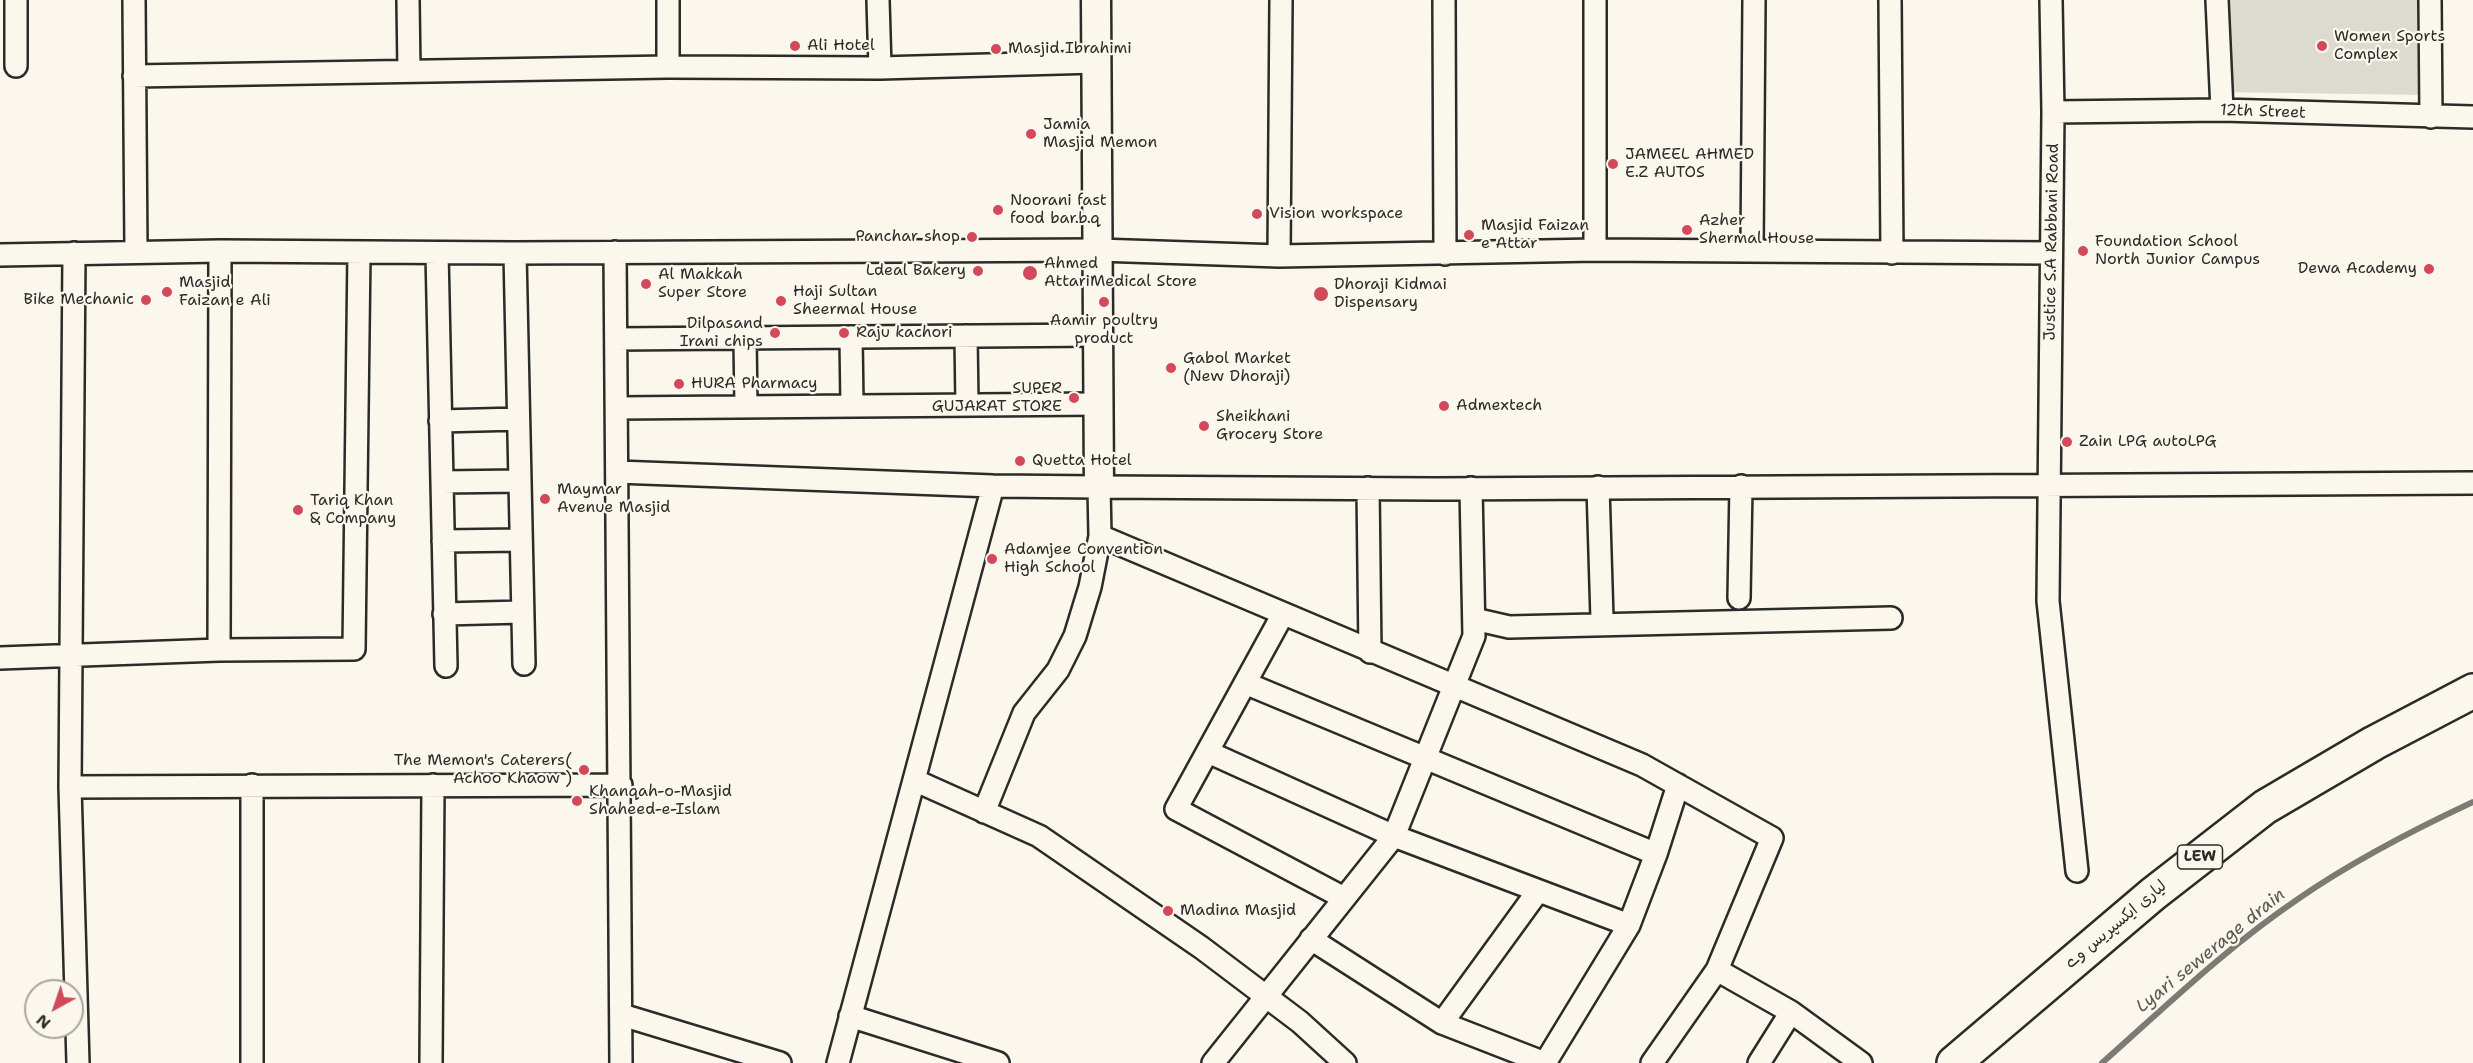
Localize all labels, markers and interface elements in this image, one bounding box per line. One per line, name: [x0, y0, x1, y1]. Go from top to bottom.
place label: Women Sports Complex: [2334, 27, 2445, 65]
place label: Ali Hotel: [807, 36, 875, 56]
marker: Ali Hotel: [788, 39, 802, 53]
place label: Masjid Ibrahimi: [1008, 39, 1132, 59]
marker: Women Sports Complex: [2315, 39, 2329, 53]
marker: Masjid Ibrahimi: [989, 42, 1003, 56]
street label: 12th Street: [2220, 101, 2306, 123]
place label: Jamia Masjid Memon: [1043, 115, 1157, 153]
marker: Jamia Masjid Memon: [1024, 127, 1038, 141]
street label: Justice S.A Rabbani Road: [2041, 143, 2063, 341]
place label: JAMEEL AHMED E.Z AUTOS: [1625, 145, 1754, 183]
marker: JAMEEL AHMED E.Z AUTOS: [1606, 157, 1620, 171]
place label: Noorani fast food bar.b.q: [1010, 191, 1107, 229]
marker: Noorani fast food bar.b.q: [991, 203, 1005, 217]
place label: Vision workspace: [1269, 204, 1403, 224]
marker: Vision workspace: [1250, 207, 1264, 221]
place label: Azher Shermal House: [1699, 211, 1814, 249]
place label: Masjid Faizan e Attar: [1481, 216, 1589, 254]
marker: Azher Shermal House: [1680, 223, 1694, 237]
place label: Panchar shop: [855, 227, 960, 247]
marker: Masjid Faizan e Attar: [1462, 228, 1476, 242]
marker: Panchar shop: [965, 230, 979, 244]
place label: Foundation School North Junior Campus: [2095, 232, 2260, 270]
marker: Foundation School North Junior Campus: [2076, 244, 2090, 258]
place label: Ahmed AttariMedical Store: [1044, 254, 1197, 292]
place label: Dewa Academy: [2298, 259, 2417, 279]
place label: Ldeal Bakery: [866, 261, 966, 281]
marker: Dewa Academy: [2422, 262, 2436, 276]
marker: Ldeal Bakery: [971, 264, 985, 278]
marker: Ahmed AttariMedical Store: [1021, 264, 1039, 282]
place label: Al Makkah Super Store: [658, 265, 747, 303]
place label: Masjid Faizan e Ali: [179, 273, 271, 311]
place label: Dhoraji Kidmai Dispensary: [1334, 275, 1447, 313]
marker: Al Makkah Super Store: [639, 277, 653, 291]
place label: Haji Sultan Sheermal House: [793, 282, 917, 320]
marker: Masjid Faizan e Ali: [160, 285, 174, 299]
marker: Dhoraji Kidmai Dispensary: [1312, 285, 1330, 303]
place label: Bike Mechanic: [23, 290, 134, 310]
marker: Bike Mechanic: [139, 293, 153, 307]
marker: Haji Sultan Sheermal House: [774, 294, 788, 308]
marker: Aamir poultry product: [1097, 295, 1111, 309]
place label: Aamir poultry product: [1050, 311, 1158, 349]
place label: Dilpasand Irani chips: [680, 314, 763, 352]
place label: Raju kachori: [856, 323, 953, 343]
marker: Dilpasand Irani chips: [768, 326, 782, 340]
marker: Raju kachori: [837, 326, 851, 340]
place label: Gabol Market (New Dhoraji): [1183, 349, 1291, 387]
marker: Gabol Market (New Dhoraji): [1164, 361, 1178, 375]
place label: HURA Pharmacy: [691, 374, 817, 394]
marker: HURA Pharmacy: [672, 377, 686, 391]
place label: SUPER GUJARAT STORE: [932, 379, 1062, 417]
marker: SUPER GUJARAT STORE: [1067, 391, 1081, 405]
place label: Admextech: [1456, 396, 1542, 416]
marker: Admextech: [1437, 399, 1451, 413]
place label: Sheikhani Grocery Store: [1216, 407, 1323, 445]
marker: Sheikhani Grocery Store: [1197, 419, 1211, 433]
place label: Zain LPG autoLPG: [2079, 432, 2217, 452]
marker: Zain LPG autoLPG: [2060, 435, 2074, 449]
place label: Quetta Hotel: [1032, 451, 1132, 471]
marker: Quetta Hotel: [1013, 454, 1027, 468]
place label: Maymar Avenue Masjid: [557, 480, 670, 518]
place label: Tariq Khan & Company: [310, 491, 396, 529]
marker: Maymar Avenue Masjid: [538, 492, 552, 506]
marker: Tariq Khan & Company: [291, 503, 305, 517]
place label: Adamjee Convention High School: [1004, 540, 1163, 578]
marker: Adamjee Convention High School: [985, 552, 999, 566]
place label: The Memon's Caterers( Achoo Khaow ): [394, 751, 572, 789]
marker: The Memon's Caterers( Achoo Khaow ): [577, 763, 591, 777]
place label: Khanqah-o-Masjid Shaheed-e-Islam: [589, 782, 732, 820]
marker: Khanqah-o-Masjid Shaheed-e-Islam: [570, 794, 584, 808]
road number: LEW: [2178, 845, 2222, 869]
street label: لیاری ایکسپریس وے: [2061, 877, 2171, 973]
water label: Lyari sewerage drain: [2132, 884, 2290, 1018]
place label: Madina Masjid: [1180, 901, 1296, 921]
marker: Madina Masjid: [1161, 904, 1175, 918]
north arrow: [24, 979, 84, 1039]
text: N: [32, 1010, 55, 1034]

